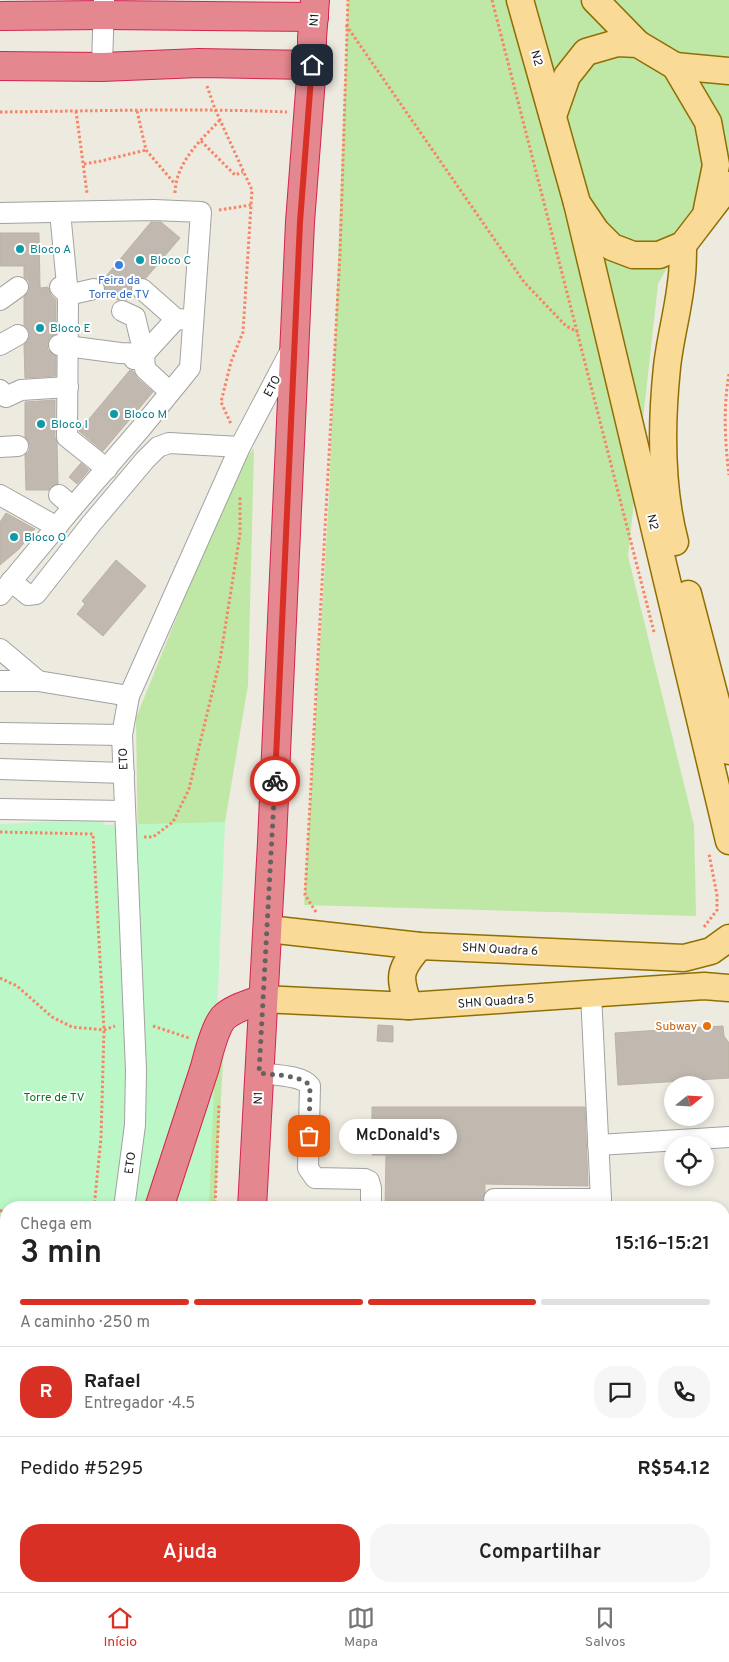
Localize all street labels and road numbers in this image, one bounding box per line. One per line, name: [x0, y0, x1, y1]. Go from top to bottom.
street label: N1: [307, 13, 323, 27]
street label: N2: [526, 48, 546, 68]
street label: ETO: [261, 373, 285, 400]
street label: N2: [642, 513, 662, 532]
street label: ETO: [116, 747, 132, 770]
street label: SHN Quadra 6: [461, 940, 539, 960]
street label: SHN Quadra 5: [457, 991, 535, 1013]
street label: N1: [251, 1091, 267, 1105]
street label: ETO: [122, 1151, 140, 1175]

